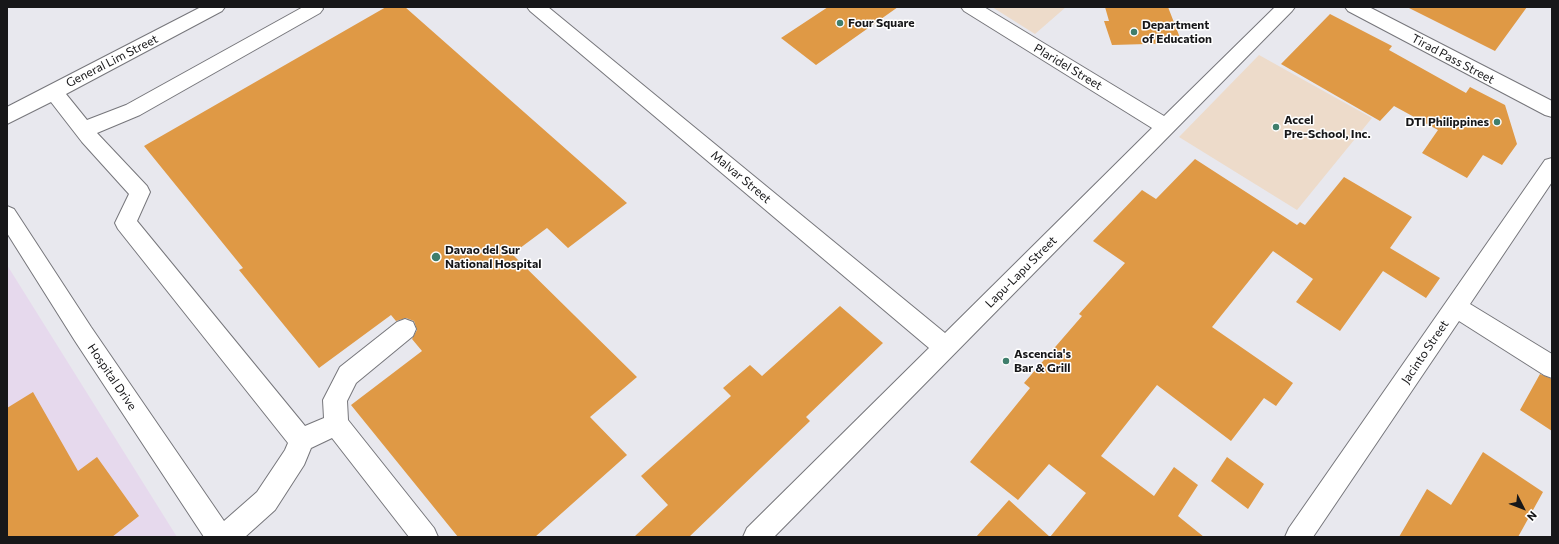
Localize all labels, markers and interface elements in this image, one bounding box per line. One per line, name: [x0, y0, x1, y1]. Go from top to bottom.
place label: Four Square: [848, 16, 915, 30]
marker: Four Square: [835, 18, 845, 28]
place label: Department of Education: [1142, 18, 1212, 46]
marker: Department of Education: [1129, 27, 1139, 37]
street label: Tirad Pass Street: [1409, 31, 1497, 87]
street label: General Lim Street: [64, 32, 160, 90]
street label: Plaridel Street: [1031, 41, 1105, 93]
place label: Accel Pre-School, Inc.: [1284, 113, 1371, 141]
place label: DTI Philippines: [1406, 115, 1489, 129]
marker: DTI Philippines: [1492, 117, 1502, 127]
marker: Accel Pre-School, Inc.: [1271, 122, 1281, 132]
street label: Malvar Street: [708, 148, 774, 206]
street label: Lapu-Lapu Street: [982, 233, 1060, 311]
place label: Davao del Sur National Hospital: [445, 243, 541, 271]
marker: Davao del Sur National Hospital: [430, 251, 442, 263]
street label: Jacinto Street: [1398, 317, 1452, 387]
street label: Hospital Drive: [84, 341, 140, 413]
place label: Ascencia's Bar & Grill: [1014, 347, 1071, 375]
marker: Ascencia's Bar & Grill: [1001, 356, 1011, 366]
north arrow: [1503, 488, 1543, 528]
text: N: [1525, 509, 1540, 524]

